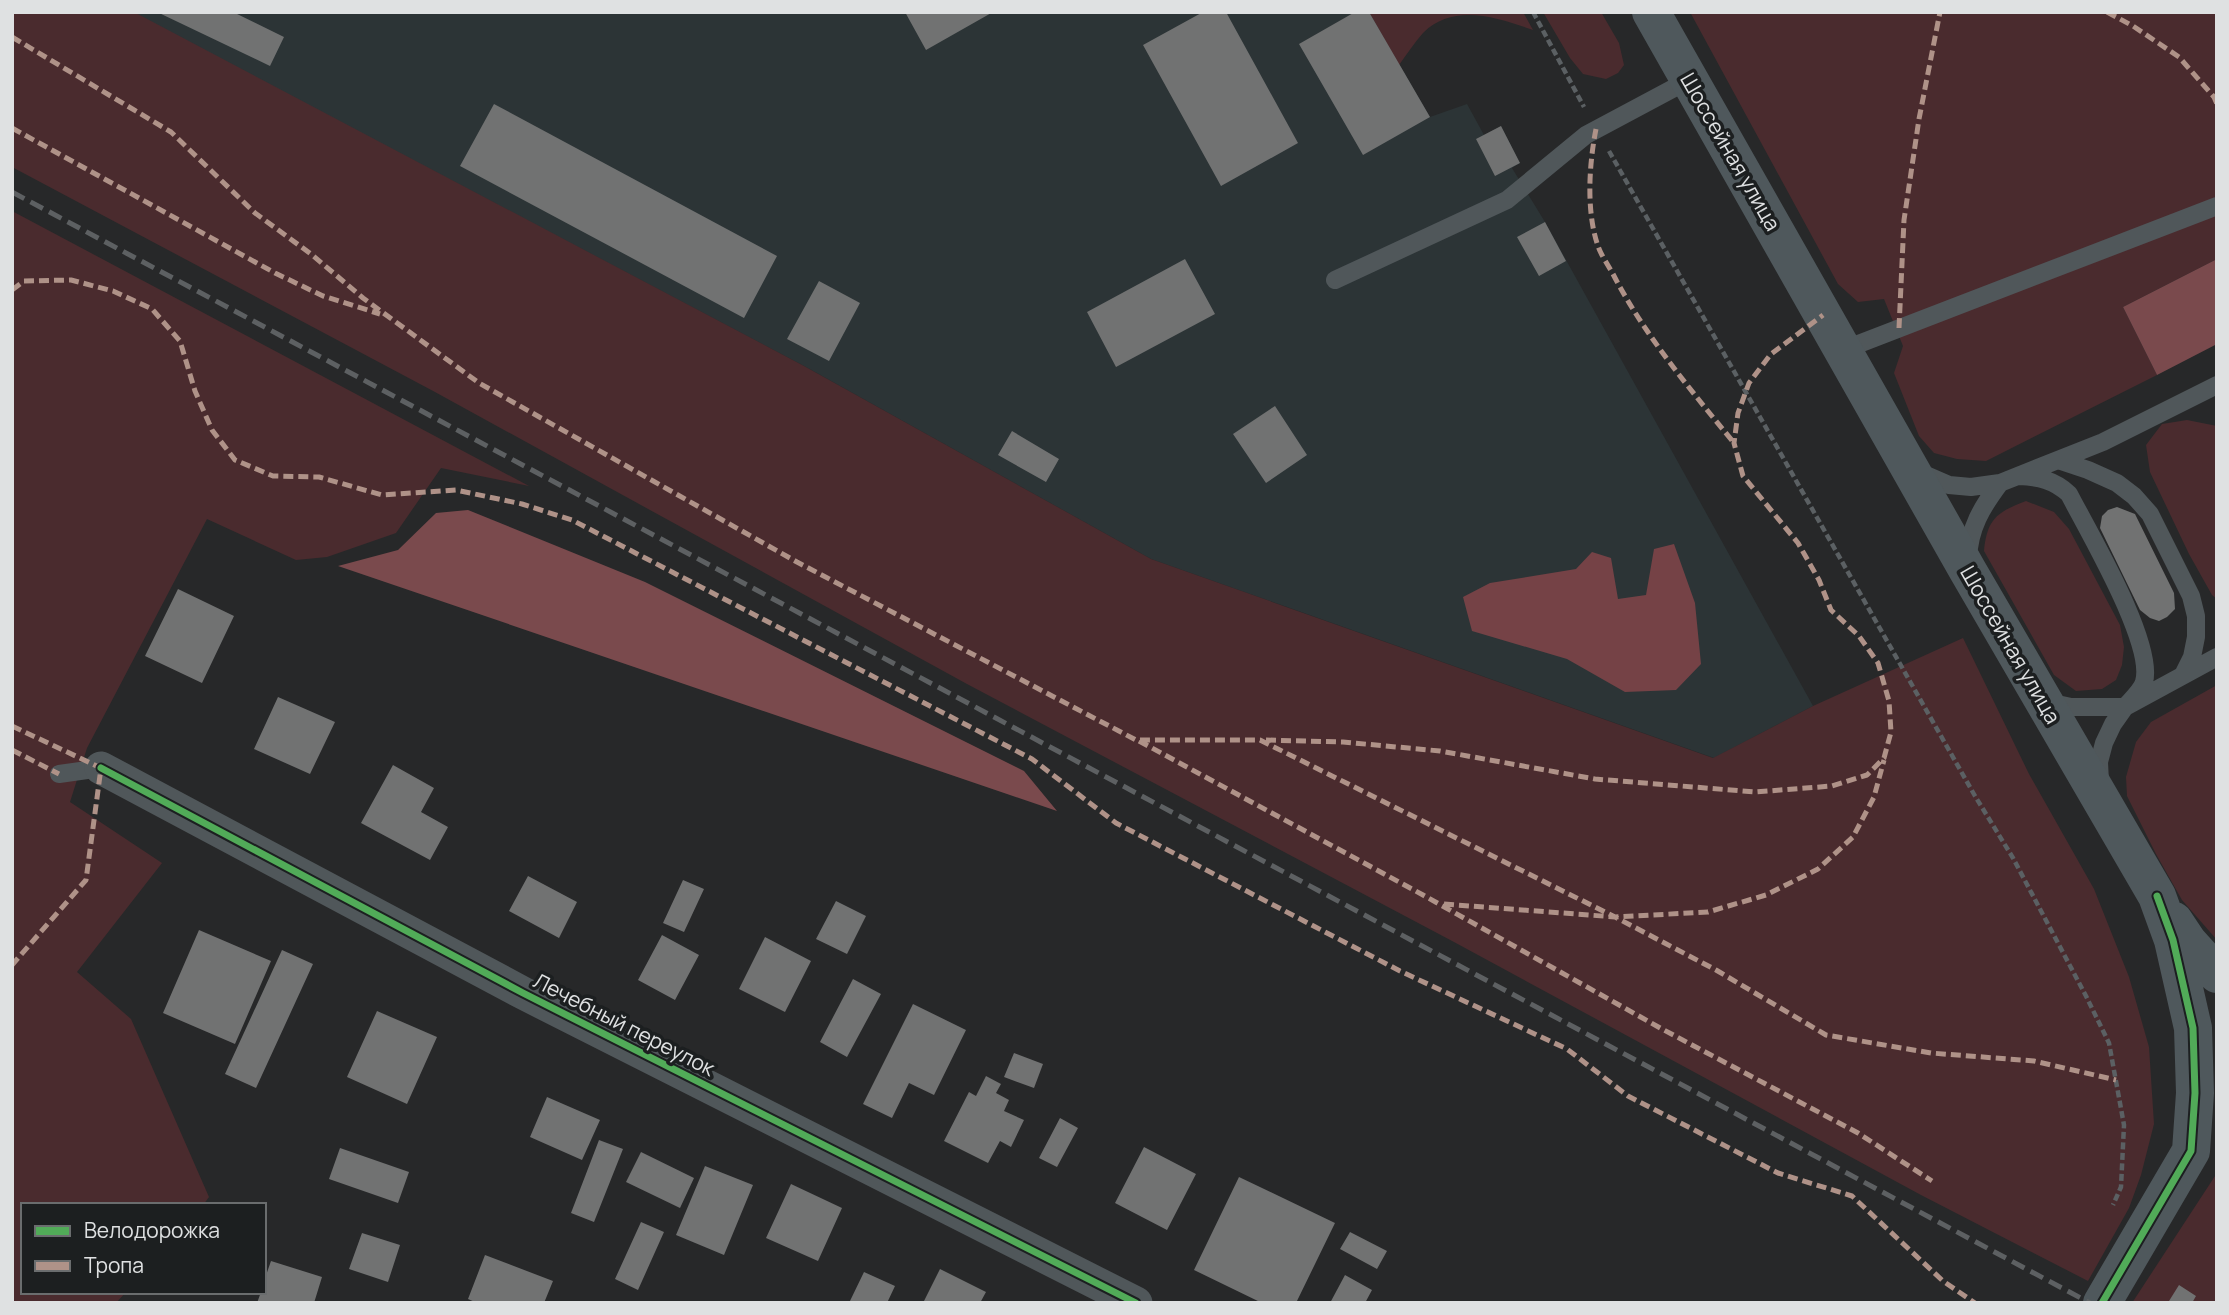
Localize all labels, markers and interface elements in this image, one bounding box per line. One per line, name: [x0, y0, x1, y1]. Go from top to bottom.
street label: Шоссейная улица: [1674, 67, 1787, 236]
street label: Шоссейная улица: [1954, 560, 2067, 729]
street label: Лечебный переулок: [529, 966, 720, 1082]
legend: [21, 1203, 266, 1294]
text: Велодорожка: [84, 1216, 220, 1244]
text: Тропа: [84, 1251, 144, 1279]

